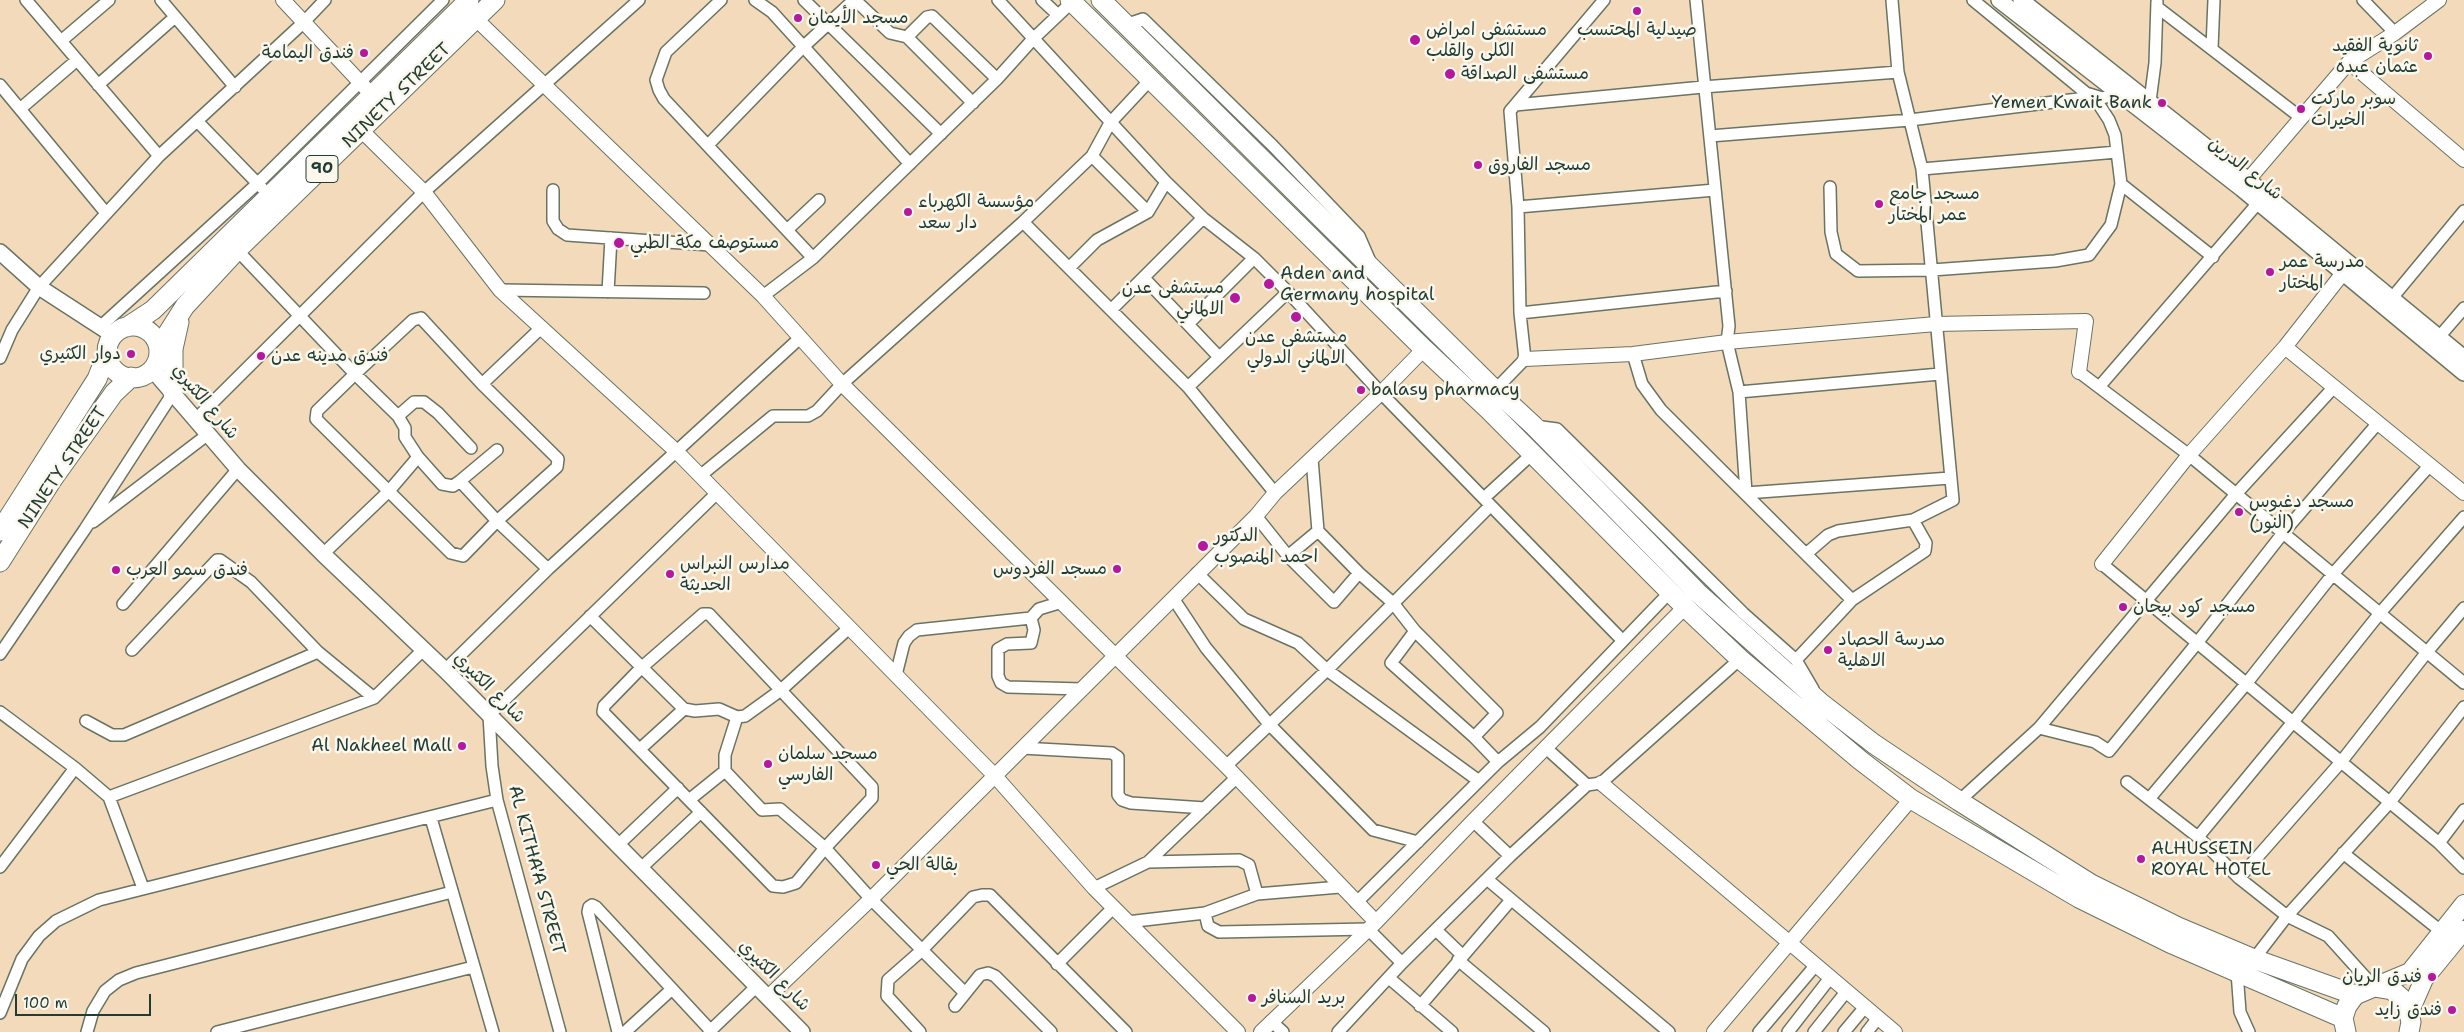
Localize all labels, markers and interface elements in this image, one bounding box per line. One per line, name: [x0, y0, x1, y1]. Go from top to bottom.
marker: صيدلية المحتسب: [1631, 5, 1643, 17]
place label: مسجد الأيمان: [808, 7, 908, 29]
marker: مسجد الأيمان: [792, 12, 804, 24]
place label: مستشفى امراض الكلى والقلب: [1426, 19, 1547, 62]
place label: صيدلية المحتسب: [1577, 19, 1697, 41]
marker: مستشفى امراض الكلى والقلب: [1408, 33, 1422, 47]
place label: ثانوية الفقيد عثمان عبده: [2332, 35, 2418, 78]
street label: NINETY STREET: [338, 39, 456, 153]
place label: فندق اليمامة: [262, 42, 354, 64]
marker: فندق اليمامة: [358, 47, 370, 59]
marker: ثانوية الفقيد عثمان عبده: [2422, 50, 2434, 62]
place label: مستشفى الصداقة: [1461, 63, 1589, 85]
marker: مستشفى الصداقة: [1443, 67, 1457, 81]
place label: سوبر ماركت الخيرات: [2311, 88, 2396, 130]
place label: Yemen Kwait Bank: [1991, 92, 2152, 114]
marker: Yemen Kwait Bank: [2156, 97, 2168, 109]
marker: سوبر ماركت الخيرات: [2295, 103, 2307, 115]
street label: شارع الدرين: [2204, 133, 2286, 205]
place label: مسجد الفاروق: [1488, 154, 1591, 176]
road number: 90: [306, 156, 338, 182]
marker: مسجد الفاروق: [1472, 159, 1484, 171]
place label: مسجد جامع عمر المختار: [1889, 183, 1980, 225]
place label: مؤسسة الكهرباء دار سعد: [918, 191, 1034, 233]
marker: مسجد جامع عمر المختار: [1873, 198, 1885, 210]
marker: مؤسسة الكهرباء دار سعد: [902, 206, 914, 218]
place label: مستوصف مكة الطبي: [630, 232, 779, 254]
marker: مستوصف مكة الطبي: [612, 236, 626, 250]
place label: مدرسة عمر المختار: [2280, 251, 2365, 294]
place label: Aden and Germany hospital: [1280, 263, 1434, 306]
marker: مدرسة عمر المختار: [2264, 266, 2276, 278]
place label: مستشفى عدن الالماني: [1122, 277, 1224, 320]
marker: Aden and Germany hospital: [1262, 277, 1276, 291]
marker: مستشفى عدن الالماني: [1228, 291, 1242, 305]
marker: مستشفى عدن الالماني الدولي: [1289, 310, 1303, 324]
place label: مستشفى عدن الالماني الدولي: [1245, 326, 1347, 368]
place label: دوار الكثيري: [39, 343, 121, 365]
place label: فندق مدينه عدن: [271, 345, 388, 367]
marker: دوار الكثيري: [125, 348, 137, 360]
marker: فندق مدينه عدن: [255, 350, 267, 362]
street label: شارع الكثيري: [167, 360, 243, 444]
place label: balasy pharmacy: [1371, 379, 1520, 401]
marker: balasy pharmacy: [1355, 384, 1367, 396]
street label: NINETY STREET: [14, 403, 112, 533]
place label: مسجد دغبوس (النور): [2249, 491, 2354, 534]
marker: مسجد دغبوس (النور): [2233, 506, 2245, 518]
place label: الدكتور احمد المنصوب: [1214, 525, 1318, 568]
marker: الدكتور احمد المنصوب: [1196, 539, 1210, 553]
place label: مدارس النبراس الحديثة: [680, 553, 790, 596]
place label: مسجد الفردوس: [993, 558, 1107, 580]
place label: فندق سمو العرب: [126, 559, 248, 581]
marker: مسجد الفردوس: [1111, 563, 1123, 575]
marker: فندق سمو العرب: [110, 564, 122, 576]
marker: مدارس النبراس الحديثة: [664, 568, 676, 580]
place label: مسجد كود بيحان: [2133, 596, 2255, 618]
marker: مسجد كود بيحان: [2117, 601, 2129, 613]
place label: مدرسة الحصاد الاهلية: [1838, 629, 1945, 672]
marker: مدرسة الحصاد الاهلية: [1822, 644, 1834, 656]
street label: شارع الكثيري: [449, 648, 529, 728]
place label: Al Nakheel Mall: [311, 735, 452, 757]
marker: Al Nakheel Mall: [456, 740, 468, 752]
place label: مسجد سلمان الفارسي: [778, 743, 878, 786]
marker: مسجد سلمان الفارسي: [762, 758, 774, 770]
street label: AL KITHA'A STREET: [503, 783, 569, 957]
place label: ALHUSSEIN ROYAL HOTEL: [2151, 838, 2271, 881]
marker: ALHUSSEIN ROYAL HOTEL: [2135, 853, 2147, 865]
place label: بقالة الحي: [886, 854, 958, 876]
marker: بقالة الحي: [870, 859, 882, 871]
street label: شارع الكثيري: [734, 936, 814, 1016]
place label: فندق الريان: [2342, 966, 2422, 988]
marker: فندق الريان: [2426, 971, 2438, 983]
scale bar: [18, 984, 154, 1016]
place label: بريد السنافر: [1262, 987, 1346, 1009]
marker: بريد السنافر: [1246, 992, 1258, 1004]
text: 100 m: [23, 993, 68, 1013]
place label: فندق زايد: [2375, 999, 2442, 1021]
marker: فندق زايد: [2446, 1004, 2458, 1016]

